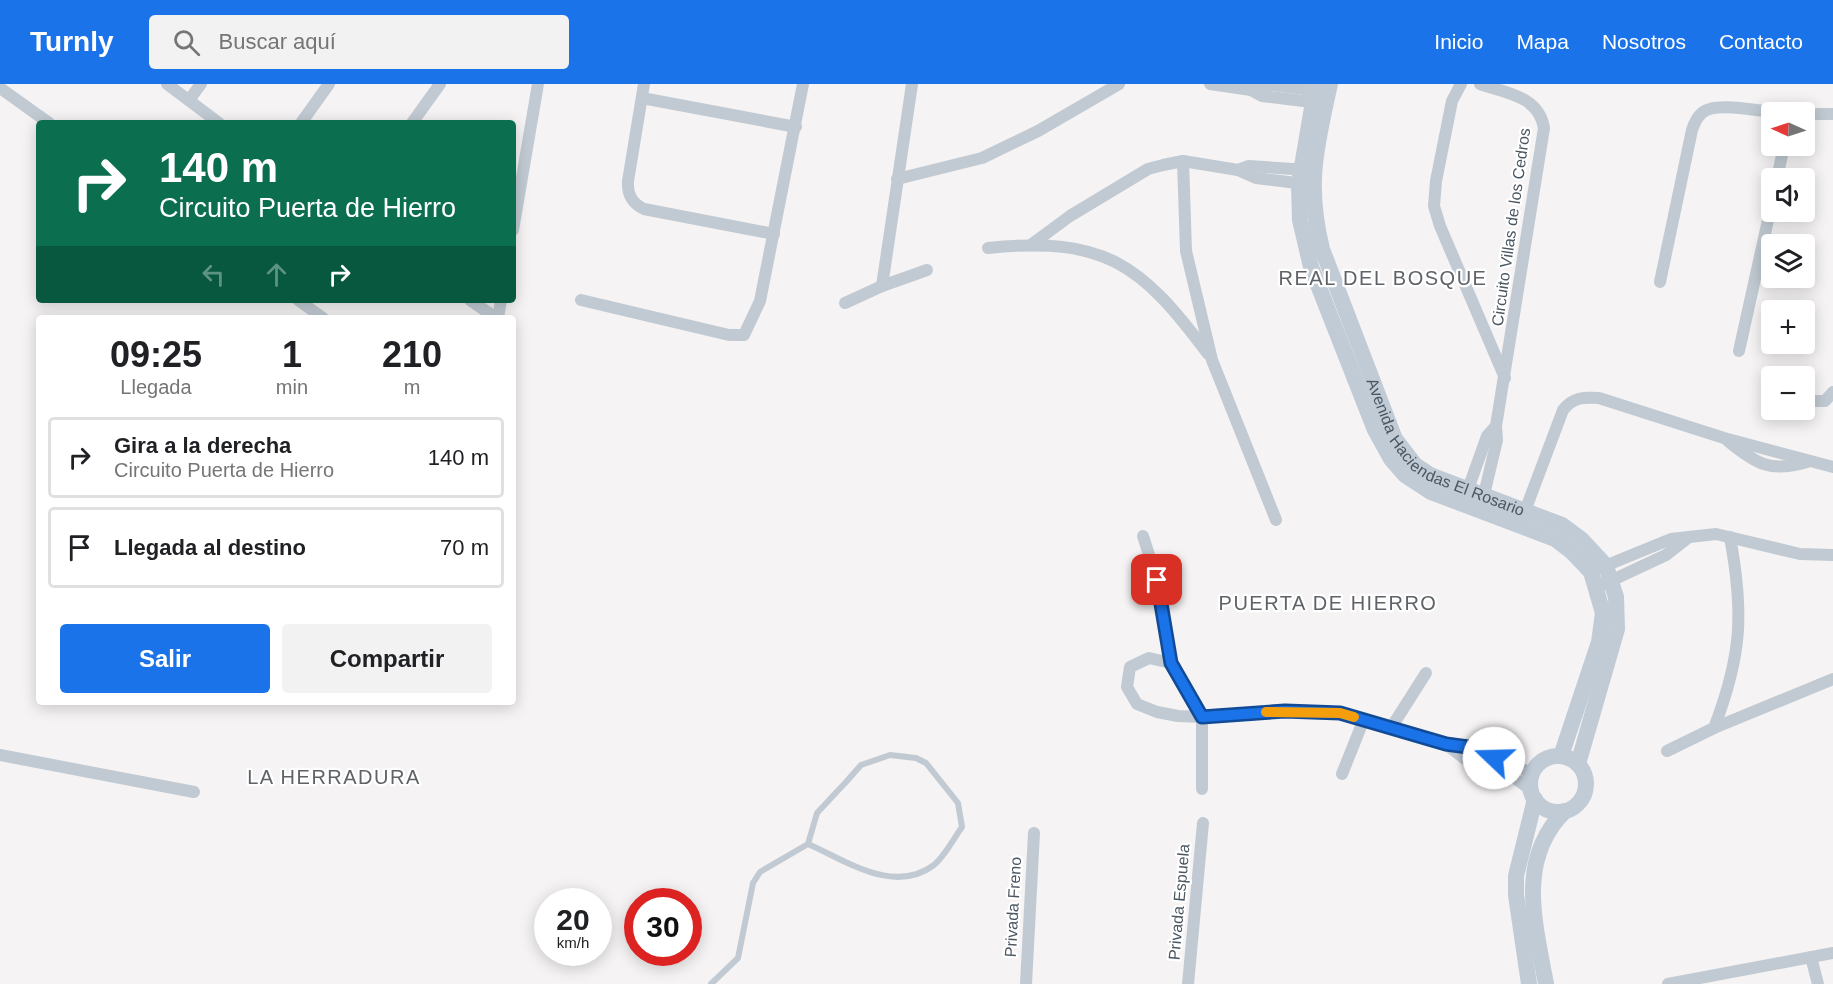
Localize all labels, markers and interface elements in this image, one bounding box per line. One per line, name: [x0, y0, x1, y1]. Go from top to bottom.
search box: [149, 15, 569, 69]
text: Turnly: [30, 26, 113, 57]
icon: search: [170, 26, 203, 59]
text: Buscar aquí: [218, 29, 336, 54]
text: Inicio: [1434, 30, 1483, 53]
text: Mapa: [1516, 30, 1569, 53]
text: Nosotros: [1602, 30, 1686, 53]
text: Contacto: [1719, 30, 1803, 53]
north arrow: [1761, 102, 1815, 156]
map controls: [1761, 102, 1815, 420]
street label: Circuito Villas de los Cedros: [1489, 127, 1533, 327]
icon: right: [60, 144, 138, 222]
text: 140 m: [159, 144, 278, 191]
button: sound: [1761, 168, 1815, 222]
text: Circuito Puerta de Hierro: [159, 193, 456, 223]
button: layers: [1761, 234, 1815, 288]
icon: left: [197, 258, 230, 291]
icon: ahead: [260, 258, 293, 291]
icon: right: [323, 258, 356, 291]
district label: REAL DEL BOSQUE: [1279, 267, 1487, 289]
button: +: [1761, 300, 1815, 354]
text: 09:25: [110, 334, 202, 375]
text: 1: [282, 334, 302, 375]
text: 210: [382, 334, 442, 375]
button: −: [1761, 366, 1815, 420]
text: Llegada: [120, 376, 192, 398]
text: min: [276, 376, 308, 398]
text: m: [404, 376, 420, 398]
street label: Avenida Haciendas El Rosario: [1364, 376, 1527, 519]
text: Gira a la derecha: [114, 433, 291, 458]
icon: right: [63, 441, 96, 474]
text: 140 m: [428, 445, 489, 470]
text: Circuito Puerta de Hierro: [114, 459, 334, 481]
icon: arrive: [63, 531, 96, 564]
text: Llegada al destino: [114, 535, 306, 560]
text: 70 m: [440, 535, 489, 560]
pin: [1131, 554, 1182, 605]
icon: arrive: [1140, 563, 1173, 596]
district label: PUERTA DE HIERRO: [1219, 592, 1437, 614]
button: Salir: [60, 624, 270, 693]
button: Compartir: [282, 624, 492, 693]
position arrow: [1462, 726, 1526, 790]
district label: LA HERRADURA: [247, 766, 421, 788]
street label: Privada Espuela: [1165, 843, 1193, 961]
street label: Privada Freno: [1002, 856, 1024, 958]
speed limit sign: 30: [624, 888, 702, 966]
text: 20: [556, 903, 590, 936]
text: km/h: [557, 934, 589, 951]

